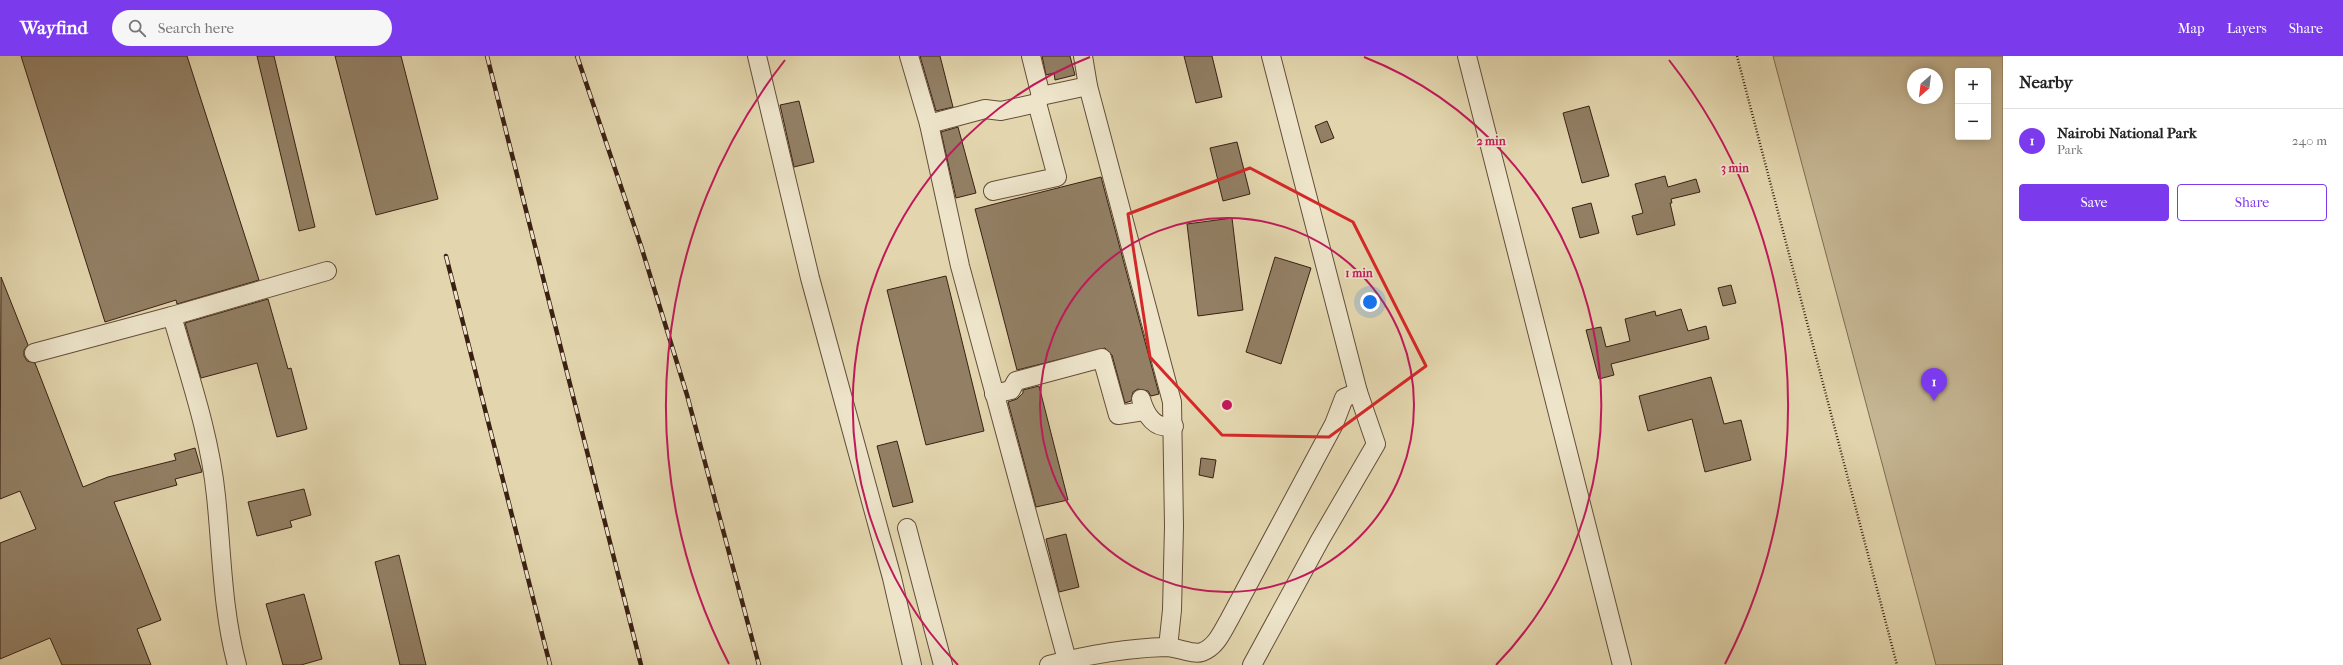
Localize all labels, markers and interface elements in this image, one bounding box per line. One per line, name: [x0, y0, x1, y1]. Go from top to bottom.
search box: [112, 10, 392, 46]
text: Wayfind: [20, 17, 88, 39]
icon: search: [126, 17, 148, 39]
text: Search here: [158, 19, 234, 37]
text: Map: [2178, 20, 2205, 37]
text: Layers: [2227, 20, 2267, 37]
text: Share: [2289, 20, 2323, 37]
north arrow: [1907, 68, 1943, 104]
map controls: [1955, 68, 1991, 140]
button: +: [1955, 68, 1991, 104]
text: Nearby: [2019, 72, 2073, 92]
button: −: [1955, 104, 1991, 140]
text: Nairobi National Park: [2057, 124, 2197, 142]
text: 1: [2030, 133, 2034, 148]
text: 240 m: [2292, 133, 2327, 148]
text: 2 min: [1476, 134, 1507, 148]
text: Park: [2057, 142, 2083, 157]
text: 3 min: [1721, 161, 1750, 176]
button: Save: [2019, 184, 2169, 221]
button: Share: [2177, 184, 2327, 221]
text: 1 min: [1345, 266, 1374, 280]
your location: [1360, 292, 1380, 312]
pin: 1: [1921, 368, 1947, 401]
centre of rings: [1220, 398, 1234, 412]

